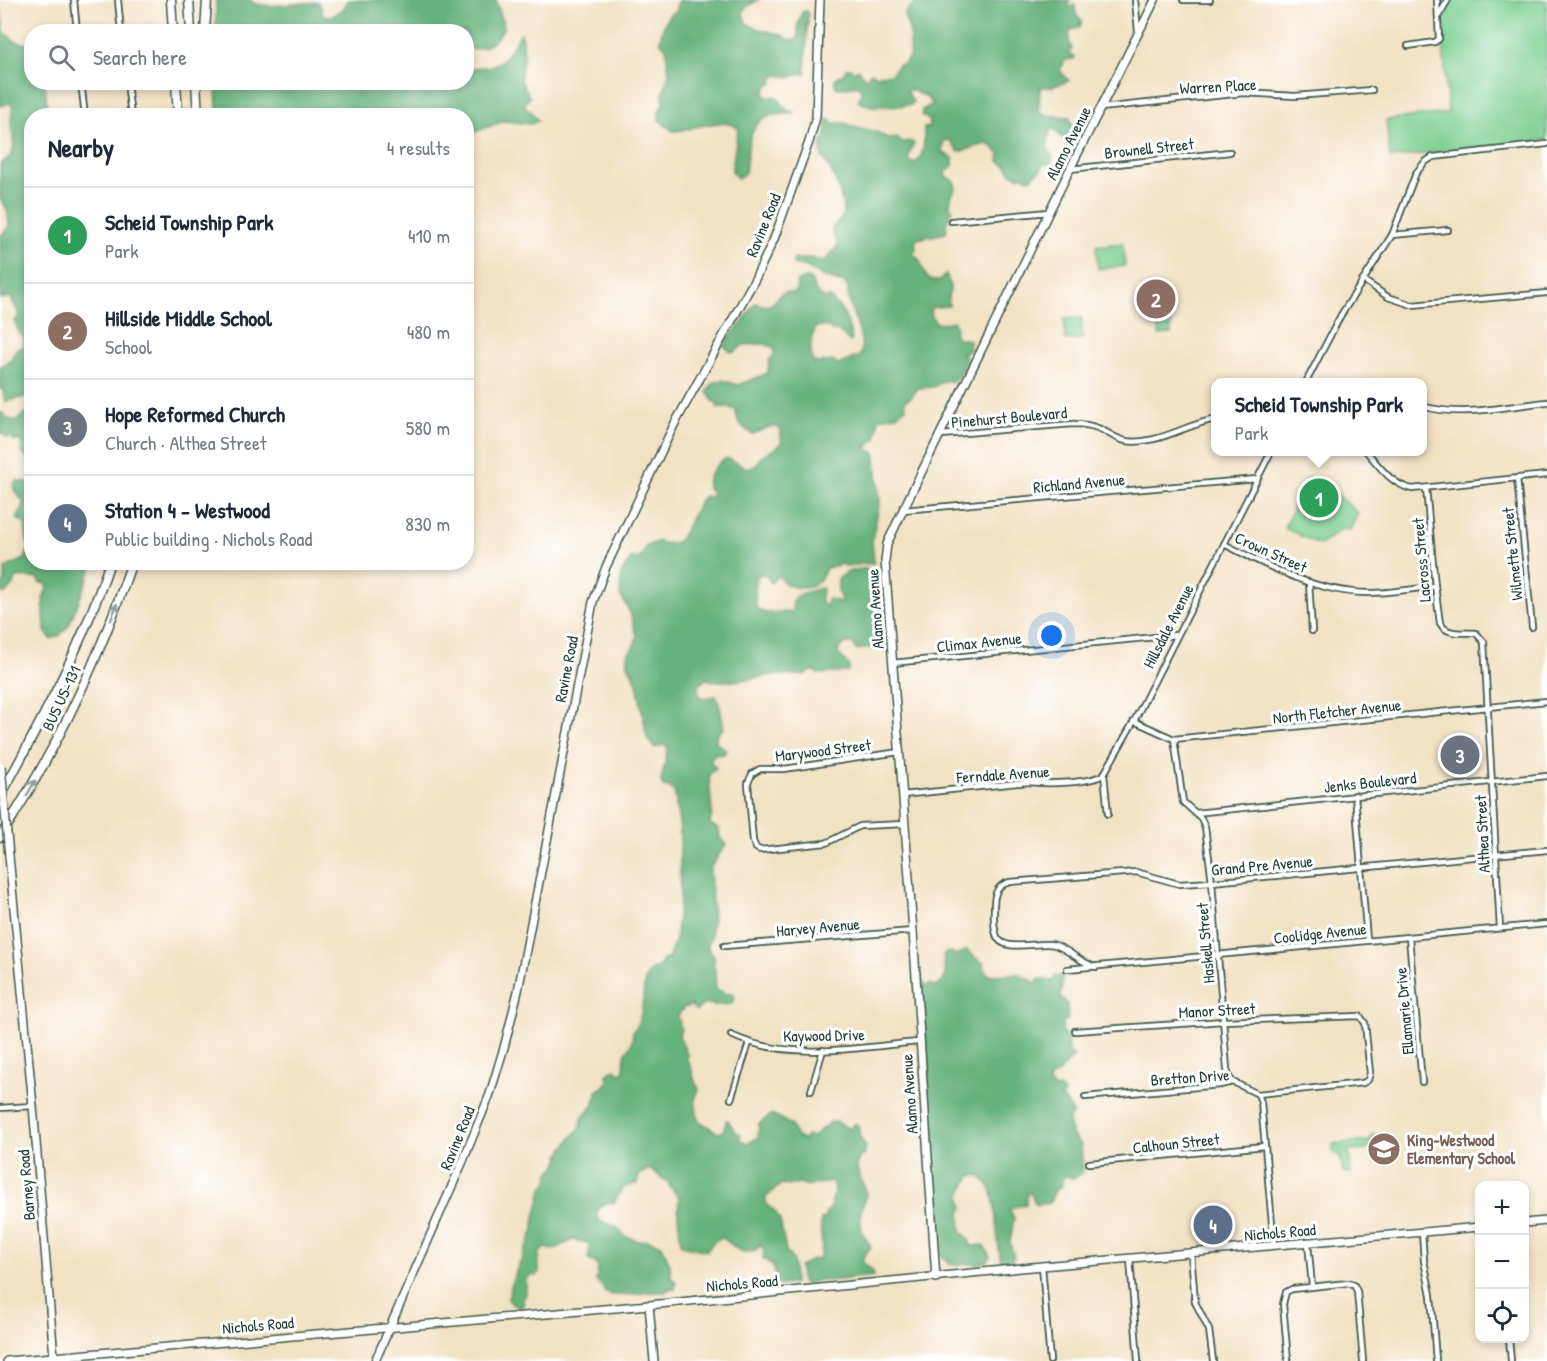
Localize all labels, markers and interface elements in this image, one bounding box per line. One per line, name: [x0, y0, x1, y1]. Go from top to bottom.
search box: [24, 24, 474, 90]
icon: search: [45, 41, 78, 74]
text: Search here: [93, 42, 187, 72]
street label: Warren Place: [1179, 73, 1257, 99]
street label: Alamo Avenue: [1040, 102, 1096, 184]
text: Nearby: [48, 130, 114, 165]
street label: Brownell Street: [1103, 132, 1195, 164]
text: 4 results: [387, 134, 450, 161]
street label: Ravine Road: [740, 190, 786, 260]
text: Scheid Township Park: [105, 207, 273, 237]
text: 1: [64, 222, 71, 249]
text: 410 m: [408, 222, 450, 249]
text: Park: [105, 237, 138, 264]
pin: 2: [1136, 276, 1176, 322]
text: Hillside Middle School: [105, 303, 272, 333]
text: 2: [63, 318, 72, 345]
text: 480 m: [407, 318, 450, 345]
text: School: [105, 333, 152, 360]
popup: [1211, 378, 1427, 456]
text: Scheid Township Park: [1235, 389, 1403, 419]
text: Hope Reformed Church: [105, 399, 285, 429]
street label: Pinehurst Boulevard: [950, 401, 1068, 433]
text: 3: [63, 414, 72, 441]
text: 580 m: [406, 414, 450, 441]
text: Park: [1235, 419, 1268, 446]
text: Church · Althea Street: [105, 429, 267, 456]
street label: Richland Avenue: [1032, 468, 1126, 498]
pin: 1: [1300, 476, 1338, 520]
text: Station 4 - Westwood: [105, 495, 270, 525]
street label: Wilmette Street: [1496, 506, 1528, 602]
text: 4: [64, 510, 71, 537]
text: 830 m: [405, 510, 450, 537]
street label: Lacross Street: [1406, 517, 1436, 603]
text: Public building · Nichols Road: [105, 525, 312, 552]
street label: Crown Street: [1231, 526, 1311, 578]
street label: Alamo Avenue: [861, 568, 889, 650]
street label: Hillsdale Avenue: [1137, 580, 1199, 672]
one-way arrow: [109, 603, 120, 622]
your location: [1037, 621, 1066, 650]
street label: Climax Avenue: [935, 627, 1023, 657]
street label: Ravine Road: [549, 634, 583, 704]
street label: BUS US-131: [36, 662, 86, 734]
street label: North Fletcher Avenue: [1272, 693, 1403, 729]
pin: 3: [1440, 732, 1480, 777]
street label: Marywood Street: [774, 733, 873, 767]
street label: Ferndale Avenue: [955, 760, 1051, 788]
street label: Jenks Boulevard: [1323, 766, 1417, 798]
one-way arrow: [26, 780, 38, 797]
street label: Althea Street: [1469, 794, 1495, 873]
street label: Grand Pre Avenue: [1210, 850, 1314, 880]
street label: Haskell Street: [1190, 901, 1219, 984]
street label: Harvey Avenue: [775, 912, 861, 942]
street label: Coolidge Avenue: [1272, 917, 1368, 949]
street label: Ellamarie Drive: [1389, 966, 1419, 1055]
street label: Manor Street: [1178, 997, 1256, 1023]
street label: Kaywood Drive: [783, 1023, 866, 1047]
street label: Alamo Avenue: [895, 1053, 923, 1135]
street label: Bretton Drive: [1150, 1063, 1231, 1091]
street label: Ravine Road: [434, 1103, 480, 1173]
street label: Calhoun Street: [1132, 1127, 1221, 1158]
place label: King-Westwood Elementary School: [1407, 1129, 1516, 1170]
school or university icon: King-Westwood Elementary School: [1366, 1131, 1402, 1167]
street label: Barney Road: [12, 1149, 40, 1221]
map controls: [1475, 1181, 1529, 1343]
button: +: [1475, 1181, 1529, 1235]
pin: 4: [1194, 1202, 1232, 1248]
street label: Nichols Road: [1243, 1218, 1317, 1246]
button: −: [1475, 1235, 1529, 1289]
street label: Nichols Road: [705, 1269, 779, 1297]
button: locate: [1475, 1289, 1529, 1343]
street label: Nichols Road: [221, 1311, 295, 1339]

